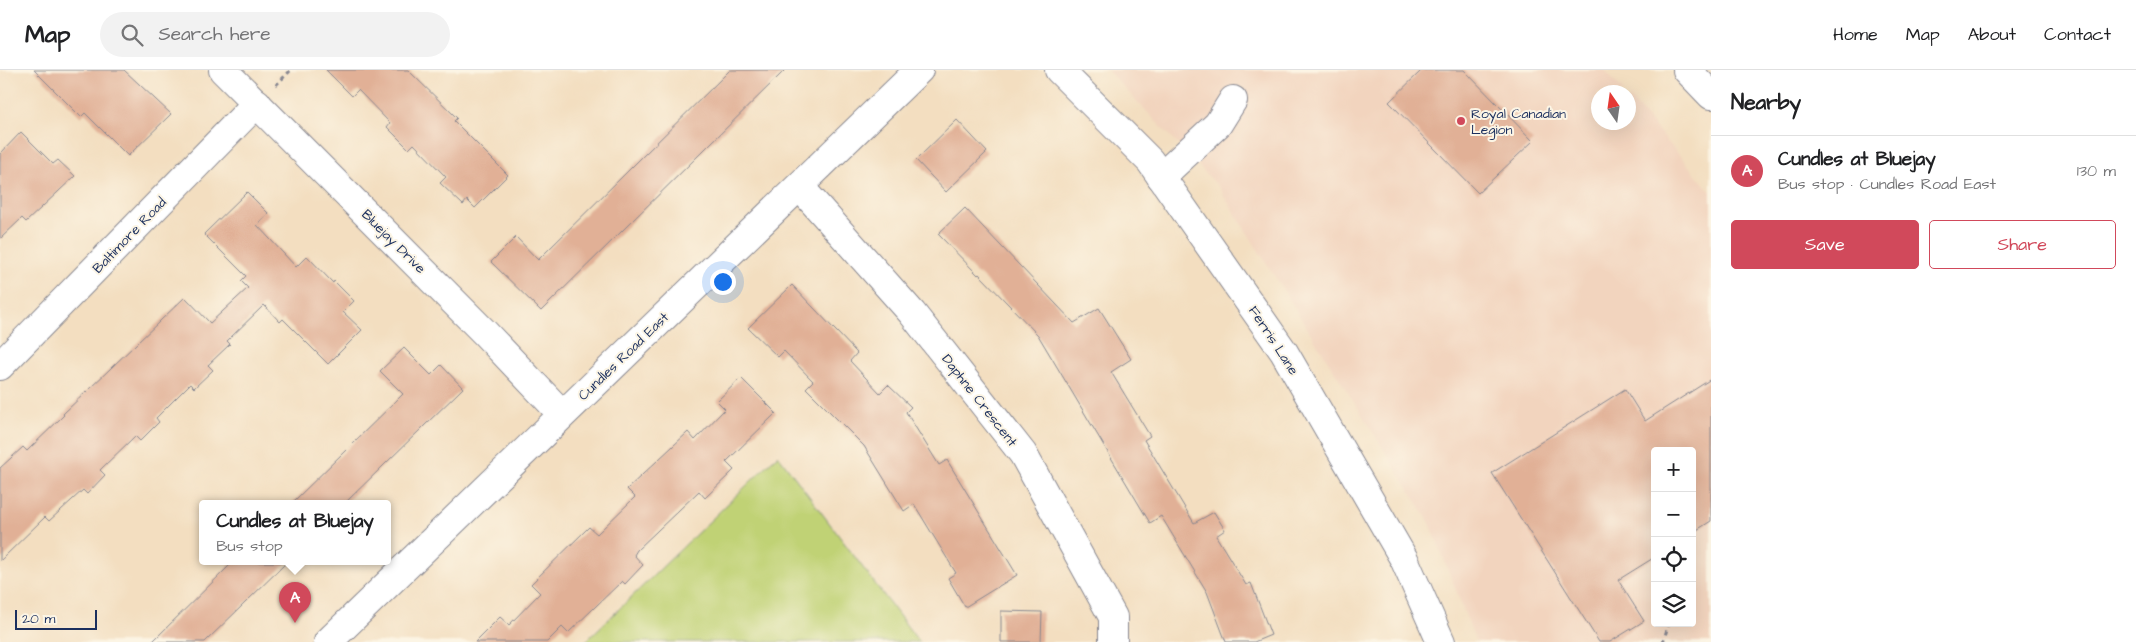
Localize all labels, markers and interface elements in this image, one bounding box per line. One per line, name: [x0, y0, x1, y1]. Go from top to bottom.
search box: [100, 12, 450, 57]
text: Map: [25, 18, 70, 52]
icon: search: [118, 21, 146, 49]
text: Search here: [158, 21, 271, 48]
text: Home: [1833, 22, 1878, 47]
text: Map: [1906, 22, 1940, 47]
text: About: [1968, 22, 2016, 47]
text: Contact: [2044, 22, 2111, 47]
north arrow: [1591, 85, 1636, 130]
text: Nearby: [1731, 88, 1801, 117]
place label: Royal Canadian Legion: [1471, 104, 1566, 140]
marker: Royal Canadian Legion: [1455, 115, 1467, 127]
text: Cundles at Bluejay: [1778, 146, 1936, 173]
text: A: [1742, 160, 1752, 182]
text: 130 m: [2077, 160, 2116, 182]
text: Bus stop · Cundles Road East: [1778, 173, 1996, 195]
street label: Baltimore Road: [88, 193, 171, 278]
street label: Bluejay Drive: [357, 205, 430, 279]
button: Save: [1731, 220, 1919, 269]
button: Share: [1929, 220, 2116, 269]
your location: [710, 269, 736, 295]
street label: Ferris Lane: [1243, 302, 1303, 379]
street label: Cundles Road East: [574, 308, 674, 405]
street label: Daphne Crescent: [937, 350, 1022, 451]
map controls: [1651, 447, 1696, 627]
button: +: [1651, 447, 1696, 492]
button: −: [1651, 492, 1696, 537]
popup: [199, 500, 391, 565]
text: Cundles at Bluejay: [216, 508, 374, 535]
text: Bus stop: [216, 535, 283, 557]
button: locate: [1651, 537, 1696, 582]
pin: A: [279, 582, 311, 623]
button: layers: [1651, 582, 1696, 627]
scale bar: [15, 607, 98, 630]
text: 20 m: [22, 609, 55, 629]

